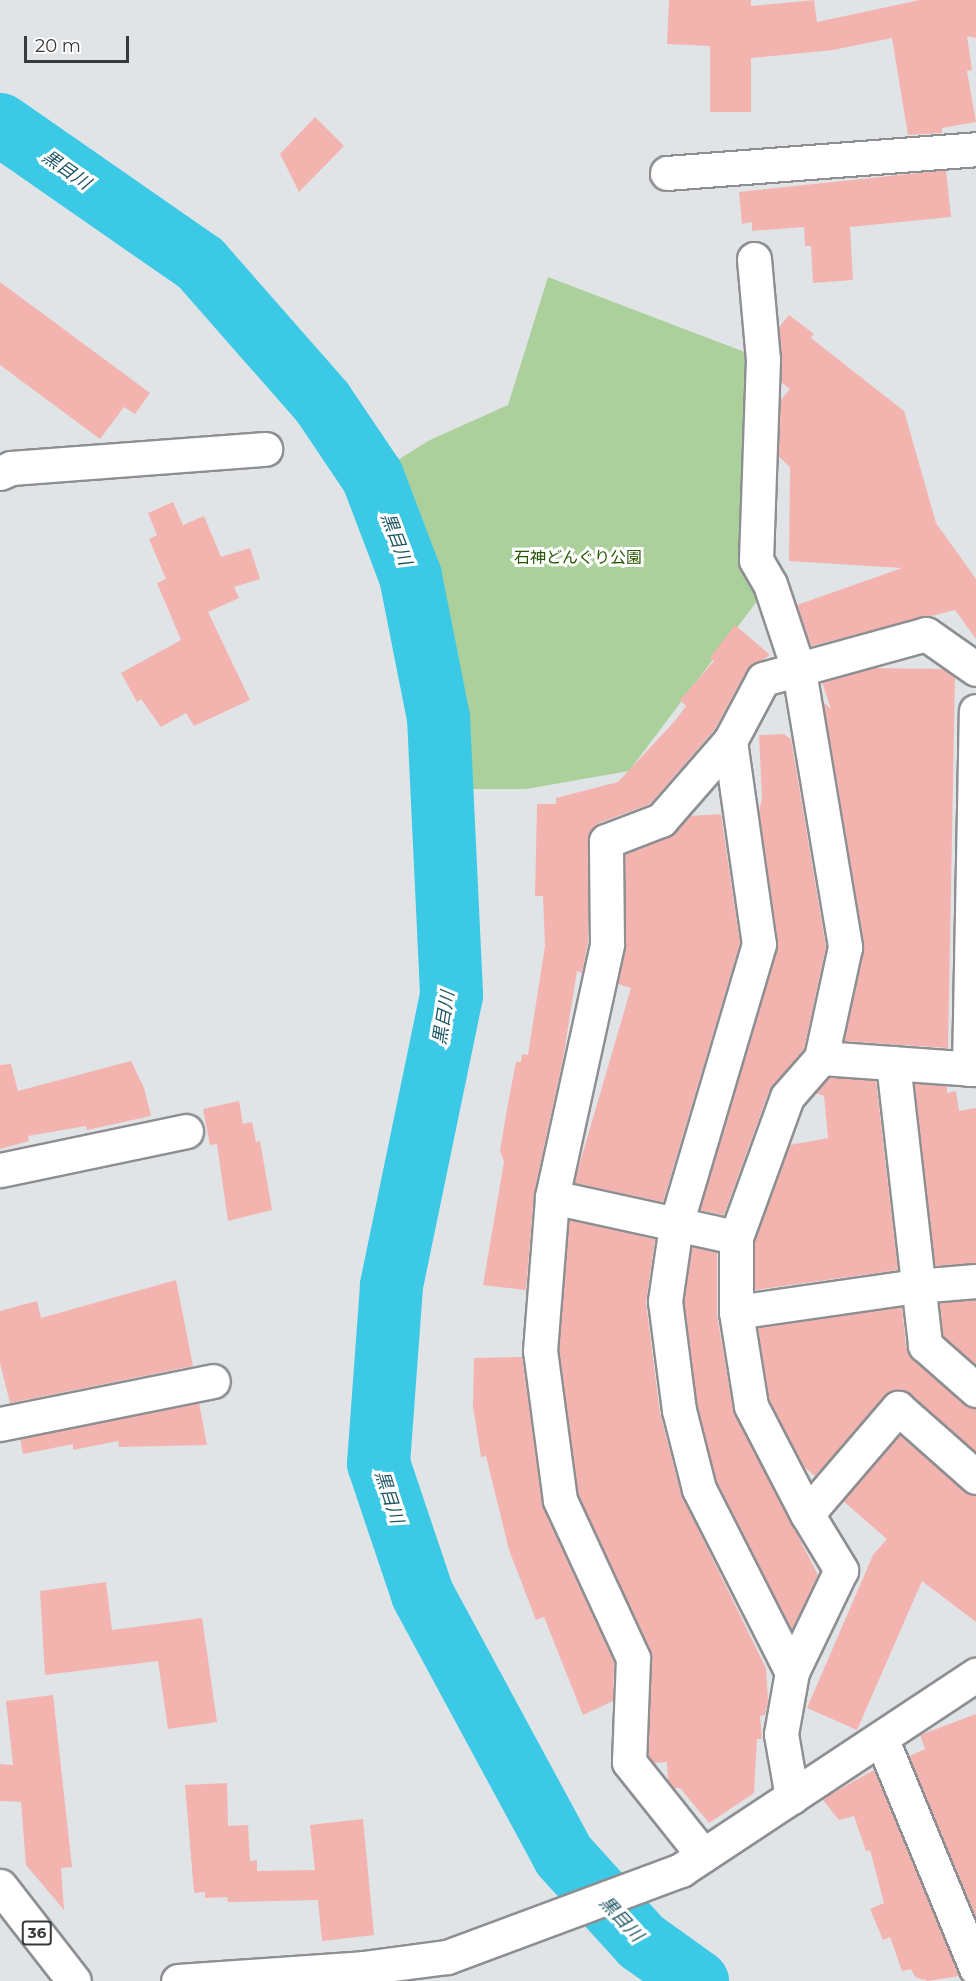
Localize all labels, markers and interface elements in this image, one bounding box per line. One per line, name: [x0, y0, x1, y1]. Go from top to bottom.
scale bar: [27, 24, 132, 62]
text: 20 m: [35, 35, 81, 57]
water label: 黒目川: [38, 146, 94, 194]
water label: 黒目川: [376, 510, 416, 568]
park label: 石神どんぐり公園: [514, 548, 642, 568]
water label: 黒目川: [429, 990, 459, 1046]
water label: 黒目川: [370, 1468, 408, 1526]
water label: 黒目川: [595, 1892, 647, 1946]
road number: 36: [20, 1921, 54, 1945]

